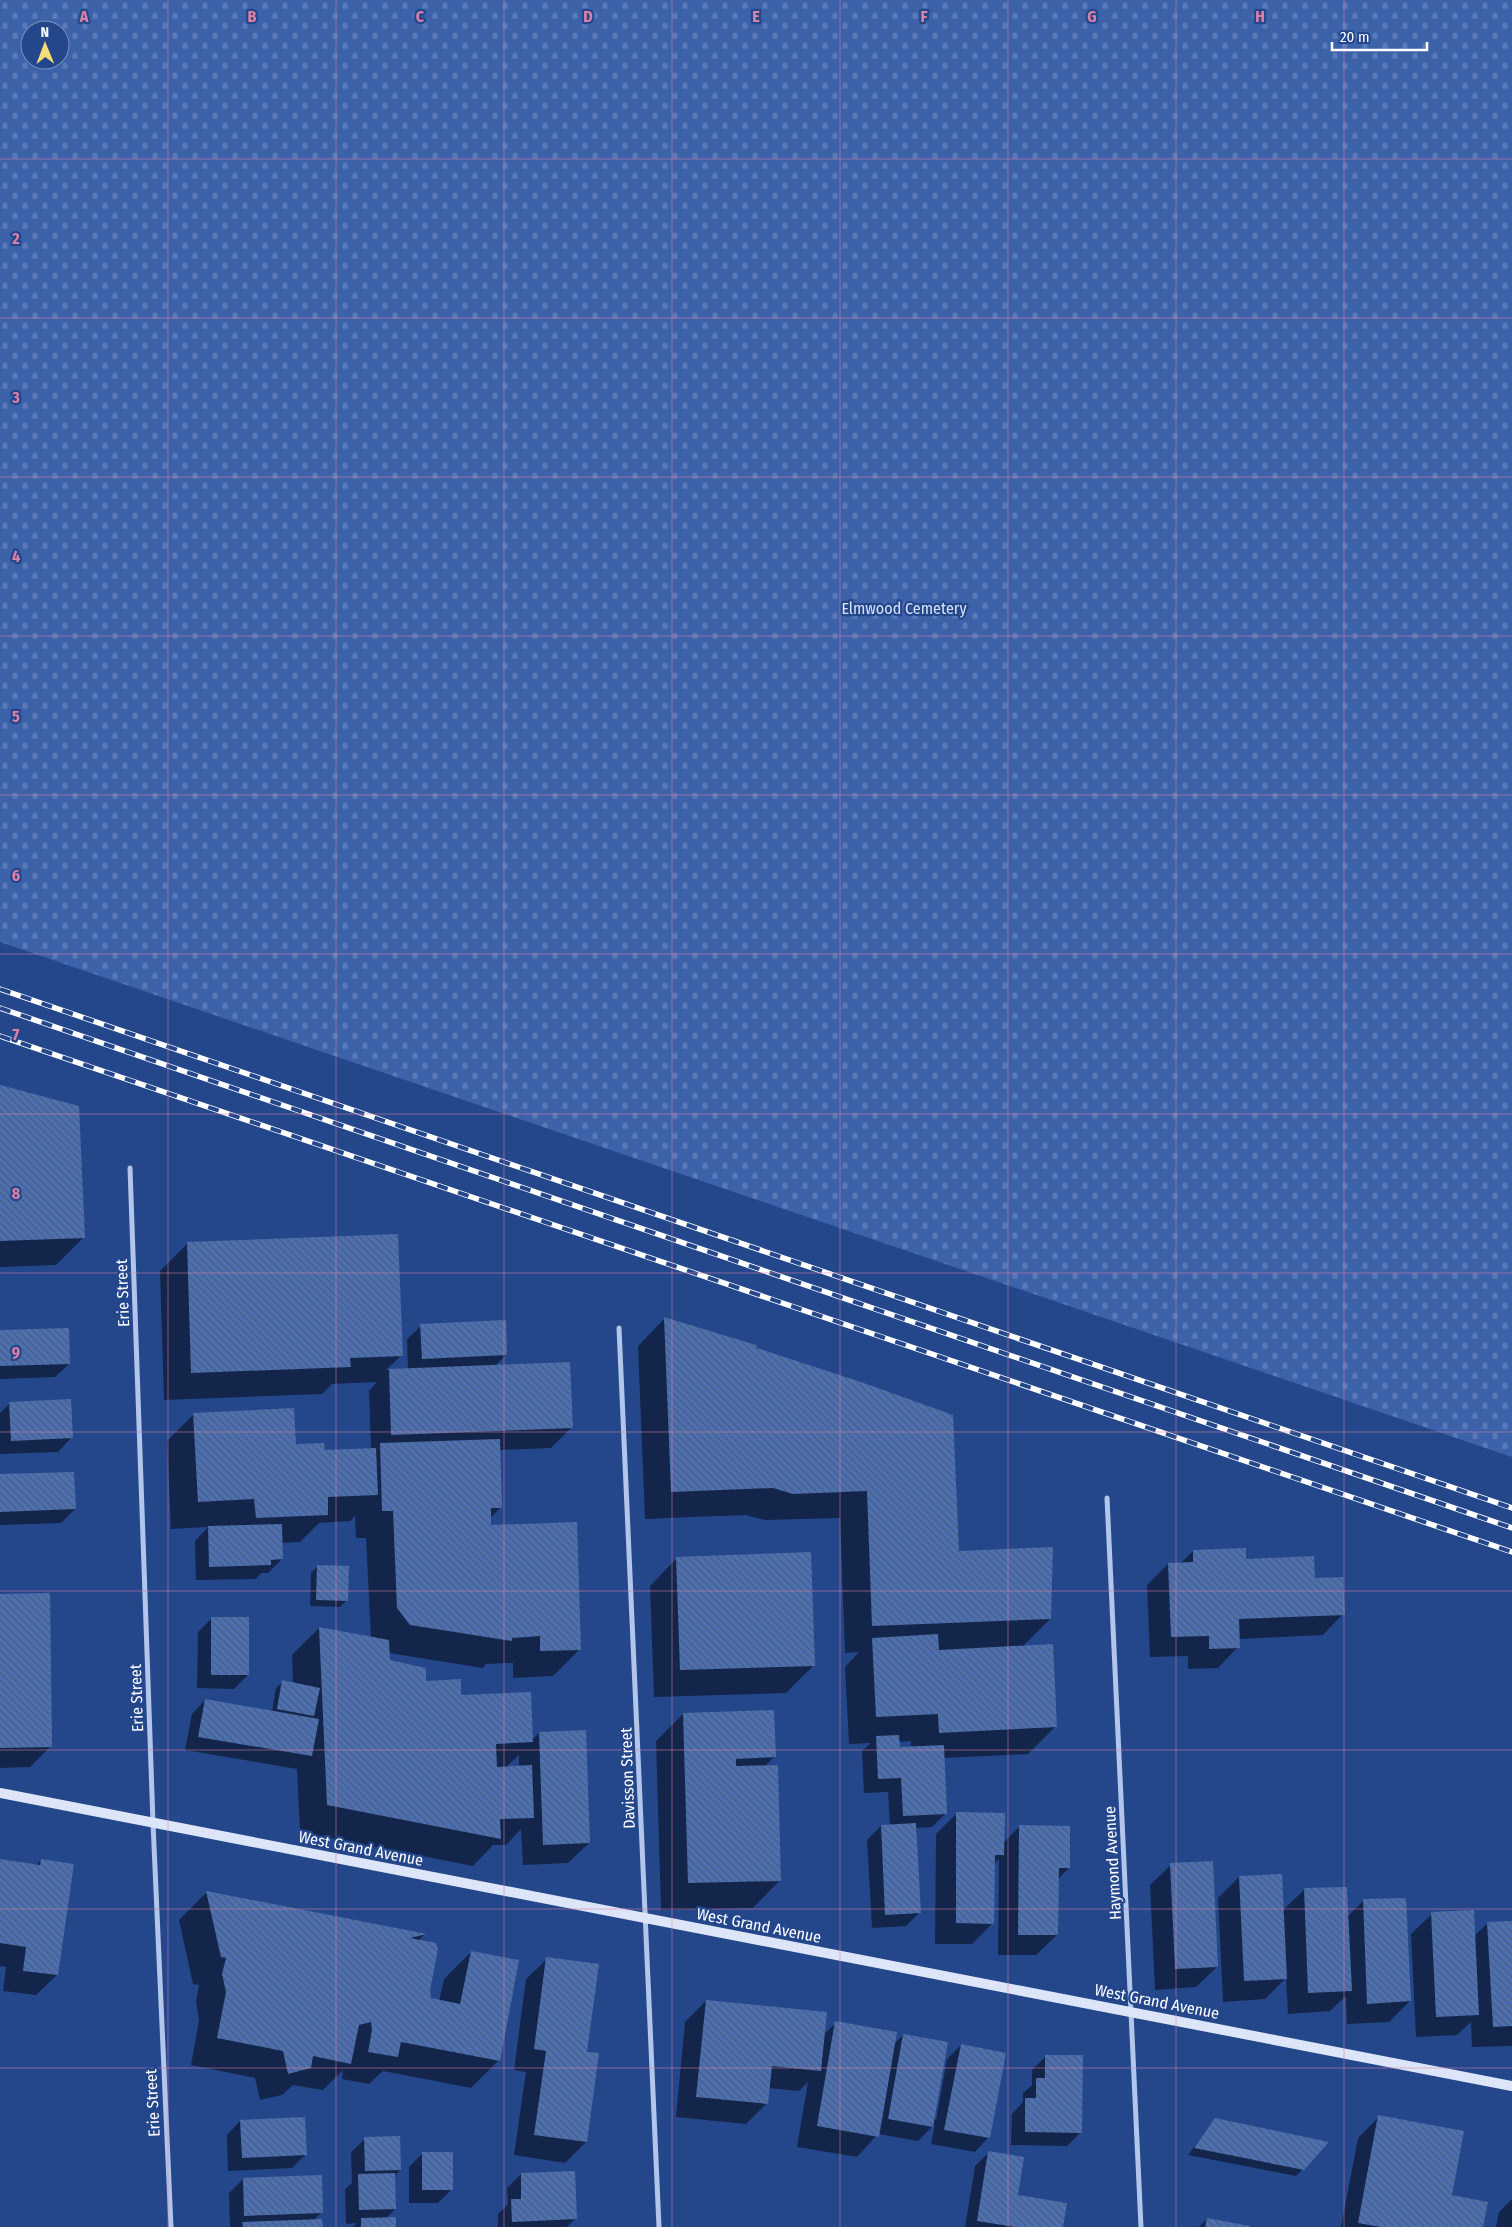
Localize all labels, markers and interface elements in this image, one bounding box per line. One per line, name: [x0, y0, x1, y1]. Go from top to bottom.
text: A: [79, 7, 89, 26]
text: B: [248, 7, 257, 26]
text: C: [416, 7, 425, 26]
text: D: [583, 7, 593, 26]
text: E: [752, 7, 760, 26]
text: F: [920, 7, 928, 26]
text: G: [1087, 7, 1097, 26]
text: H: [1255, 7, 1265, 26]
north arrow: [20, 20, 70, 70]
scale bar: [1332, 20, 1427, 52]
text: N: [40, 24, 49, 41]
text: 20 m: [1340, 28, 1370, 46]
text: 2: [11, 229, 20, 248]
text: 3: [11, 388, 20, 407]
text: 4: [12, 547, 20, 566]
park label: Elmwood Cemetery: [841, 599, 967, 618]
text: 5: [12, 707, 20, 726]
text: 6: [12, 866, 20, 885]
text: 7: [13, 1025, 20, 1044]
text: 8: [12, 1184, 21, 1203]
street label: Erie Street: [112, 1258, 133, 1327]
text: 9: [12, 1343, 20, 1362]
street label: Erie Street: [126, 1663, 147, 1732]
street label: Davisson Street: [616, 1726, 639, 1829]
street label: Haymond Avenue: [1100, 1805, 1125, 1920]
street label: West Grand Avenue: [297, 1827, 425, 1870]
street label: West Grand Avenue: [695, 1904, 823, 1947]
street label: West Grand Avenue: [1093, 1980, 1221, 2023]
street label: Erie Street: [141, 2068, 164, 2137]

